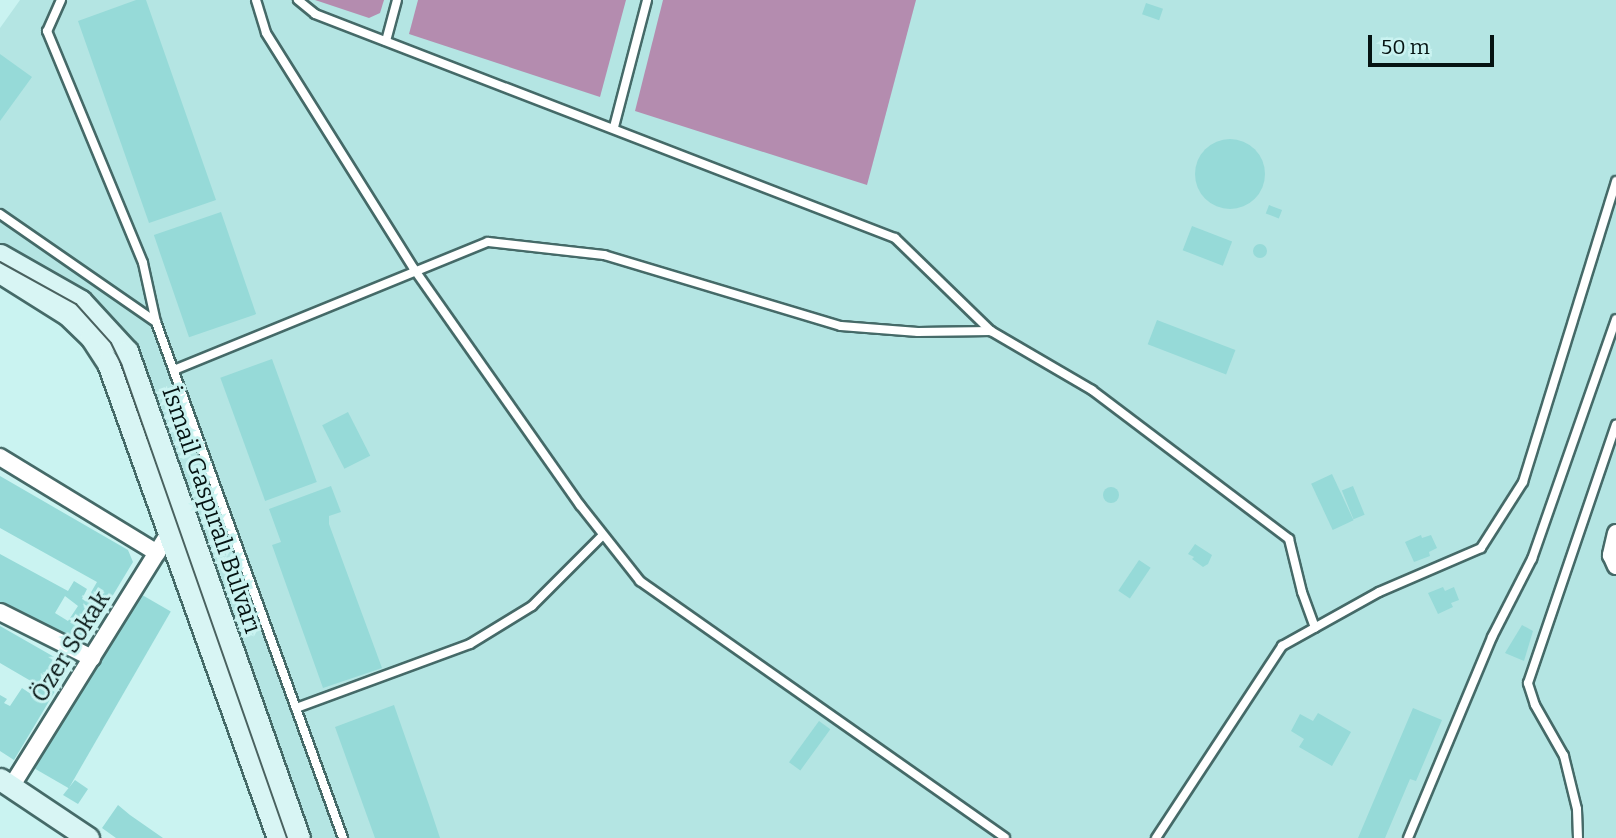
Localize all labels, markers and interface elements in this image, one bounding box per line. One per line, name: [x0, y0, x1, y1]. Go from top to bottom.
scale bar: [1371, 21, 1497, 65]
text: 50 m: [1381, 34, 1430, 60]
street label: İsmail Gaspıralı Bulvarı: [155, 383, 267, 637]
street label: Özer Sokak: [26, 586, 116, 708]

